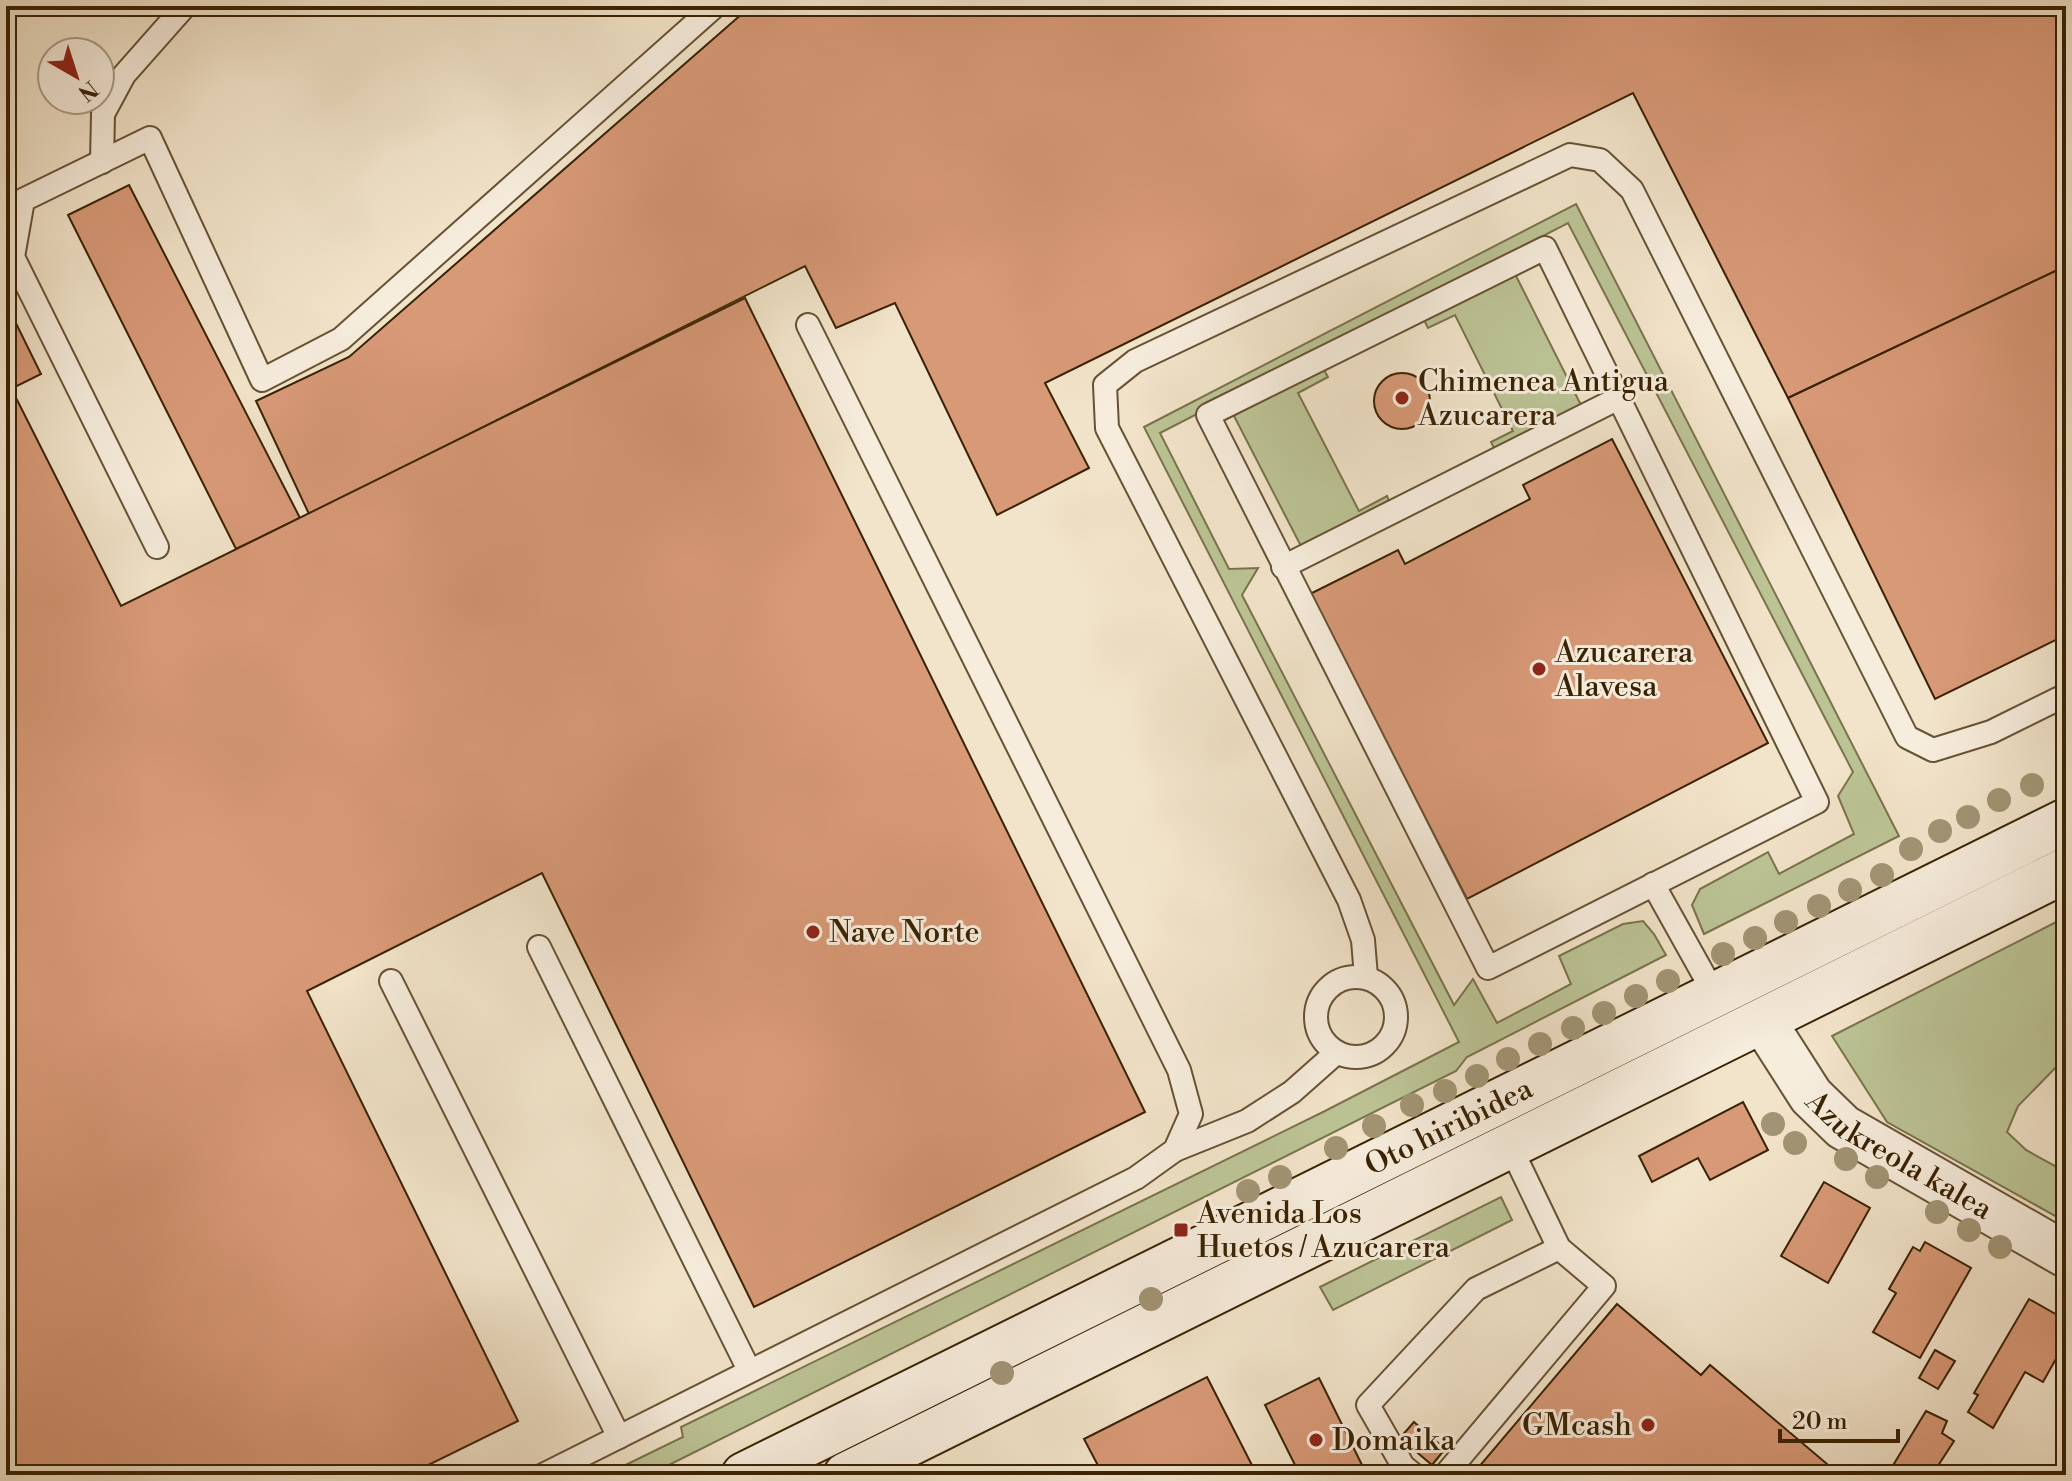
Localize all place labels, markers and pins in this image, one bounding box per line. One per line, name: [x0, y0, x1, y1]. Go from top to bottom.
place label: Chimenea Antigua Azucarera: [1417, 363, 1670, 435]
marker: Chimenea Antigua Azucarera: [1393, 389, 1411, 407]
place label: Azucarera Alavesa: [1554, 634, 1694, 706]
marker: Azucarera Alavesa: [1530, 660, 1548, 678]
place label: Nave Norte: [829, 914, 980, 952]
marker: Nave Norte: [804, 923, 822, 941]
place label: Avenida Los Huetos / Azucarera: [1196, 1195, 1451, 1267]
marker: Avenida Los Huetos / Azucarera: [1172, 1221, 1190, 1239]
place label: GMcash: [1522, 1407, 1632, 1445]
marker: GMcash: [1639, 1416, 1657, 1434]
place label: Domaika: [1332, 1422, 1456, 1460]
marker: Domaika: [1307, 1431, 1325, 1449]

